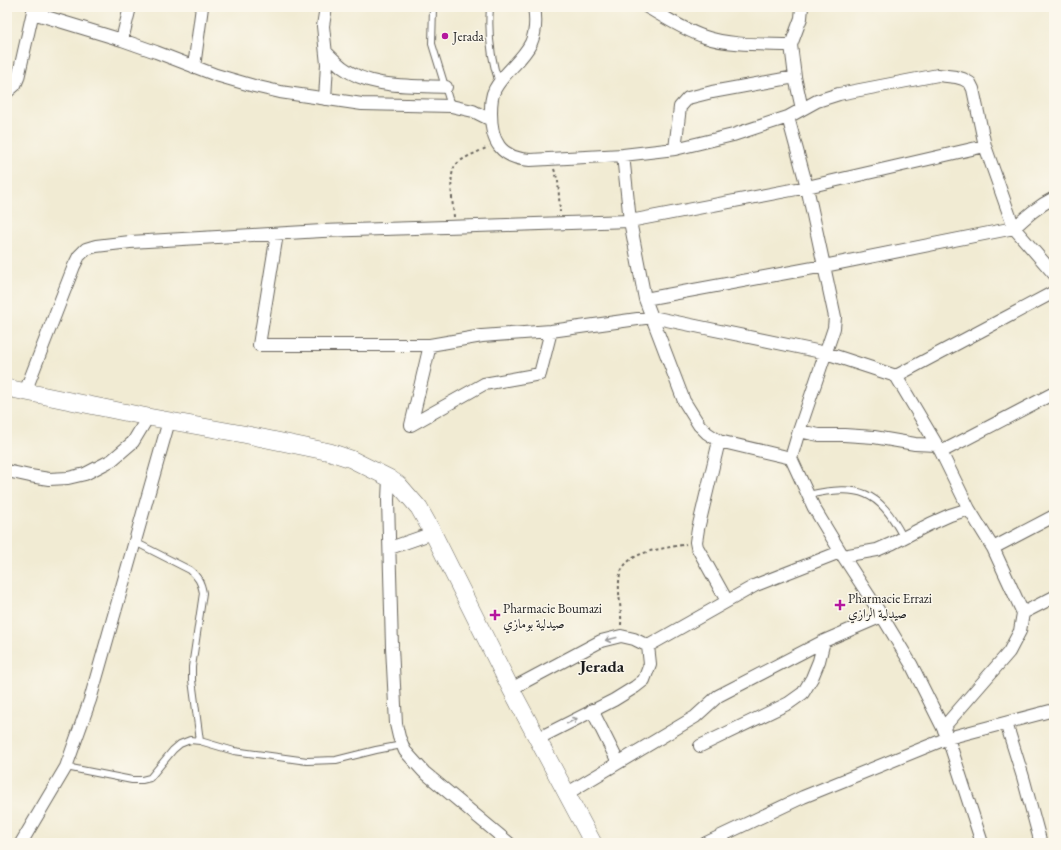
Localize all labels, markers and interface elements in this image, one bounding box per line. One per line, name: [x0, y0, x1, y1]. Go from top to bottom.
place label: Jerada: [452, 28, 485, 45]
marker: Jerada: [440, 31, 450, 41]
place label: Pharmacie Errazi صيدلية الرازي: [848, 590, 932, 624]
place label: Pharmacie Boumazi صيدلية بومازي: [503, 600, 602, 634]
marker: Pharmacie Errazi صيدلية الرازي: [835, 600, 845, 610]
marker: Pharmacie Boumazi صيدلية بومازي: [490, 610, 500, 620]
one-way arrow: [605, 636, 618, 643]
district label: Jerada: [578, 655, 625, 677]
one-way arrow: [566, 717, 578, 724]

